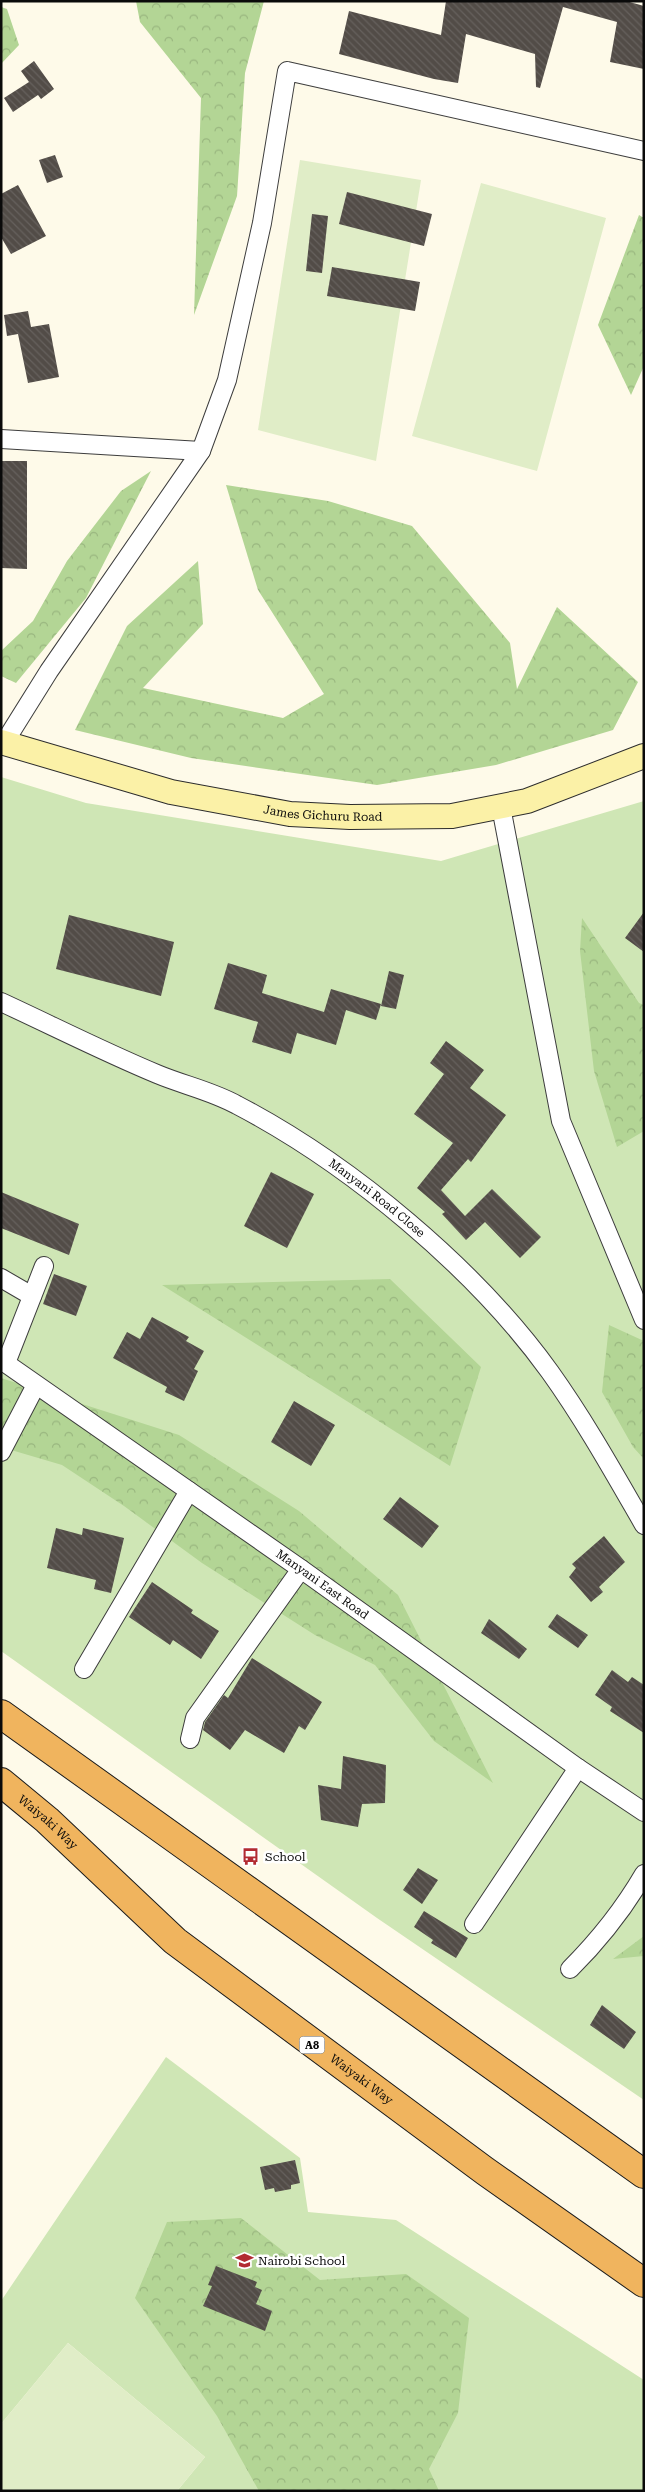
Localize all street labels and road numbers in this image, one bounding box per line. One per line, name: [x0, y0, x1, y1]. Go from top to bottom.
street label: James Gichuru Road: [262, 802, 383, 824]
street label: Manyani Road Close: [326, 1156, 428, 1240]
street label: Manyani East Road: [273, 1547, 372, 1622]
street label: Waiyaki Way: [15, 1792, 81, 1853]
road number: A8: [300, 2036, 324, 2054]
street label: Waiyaki Way: [327, 2051, 396, 2108]

